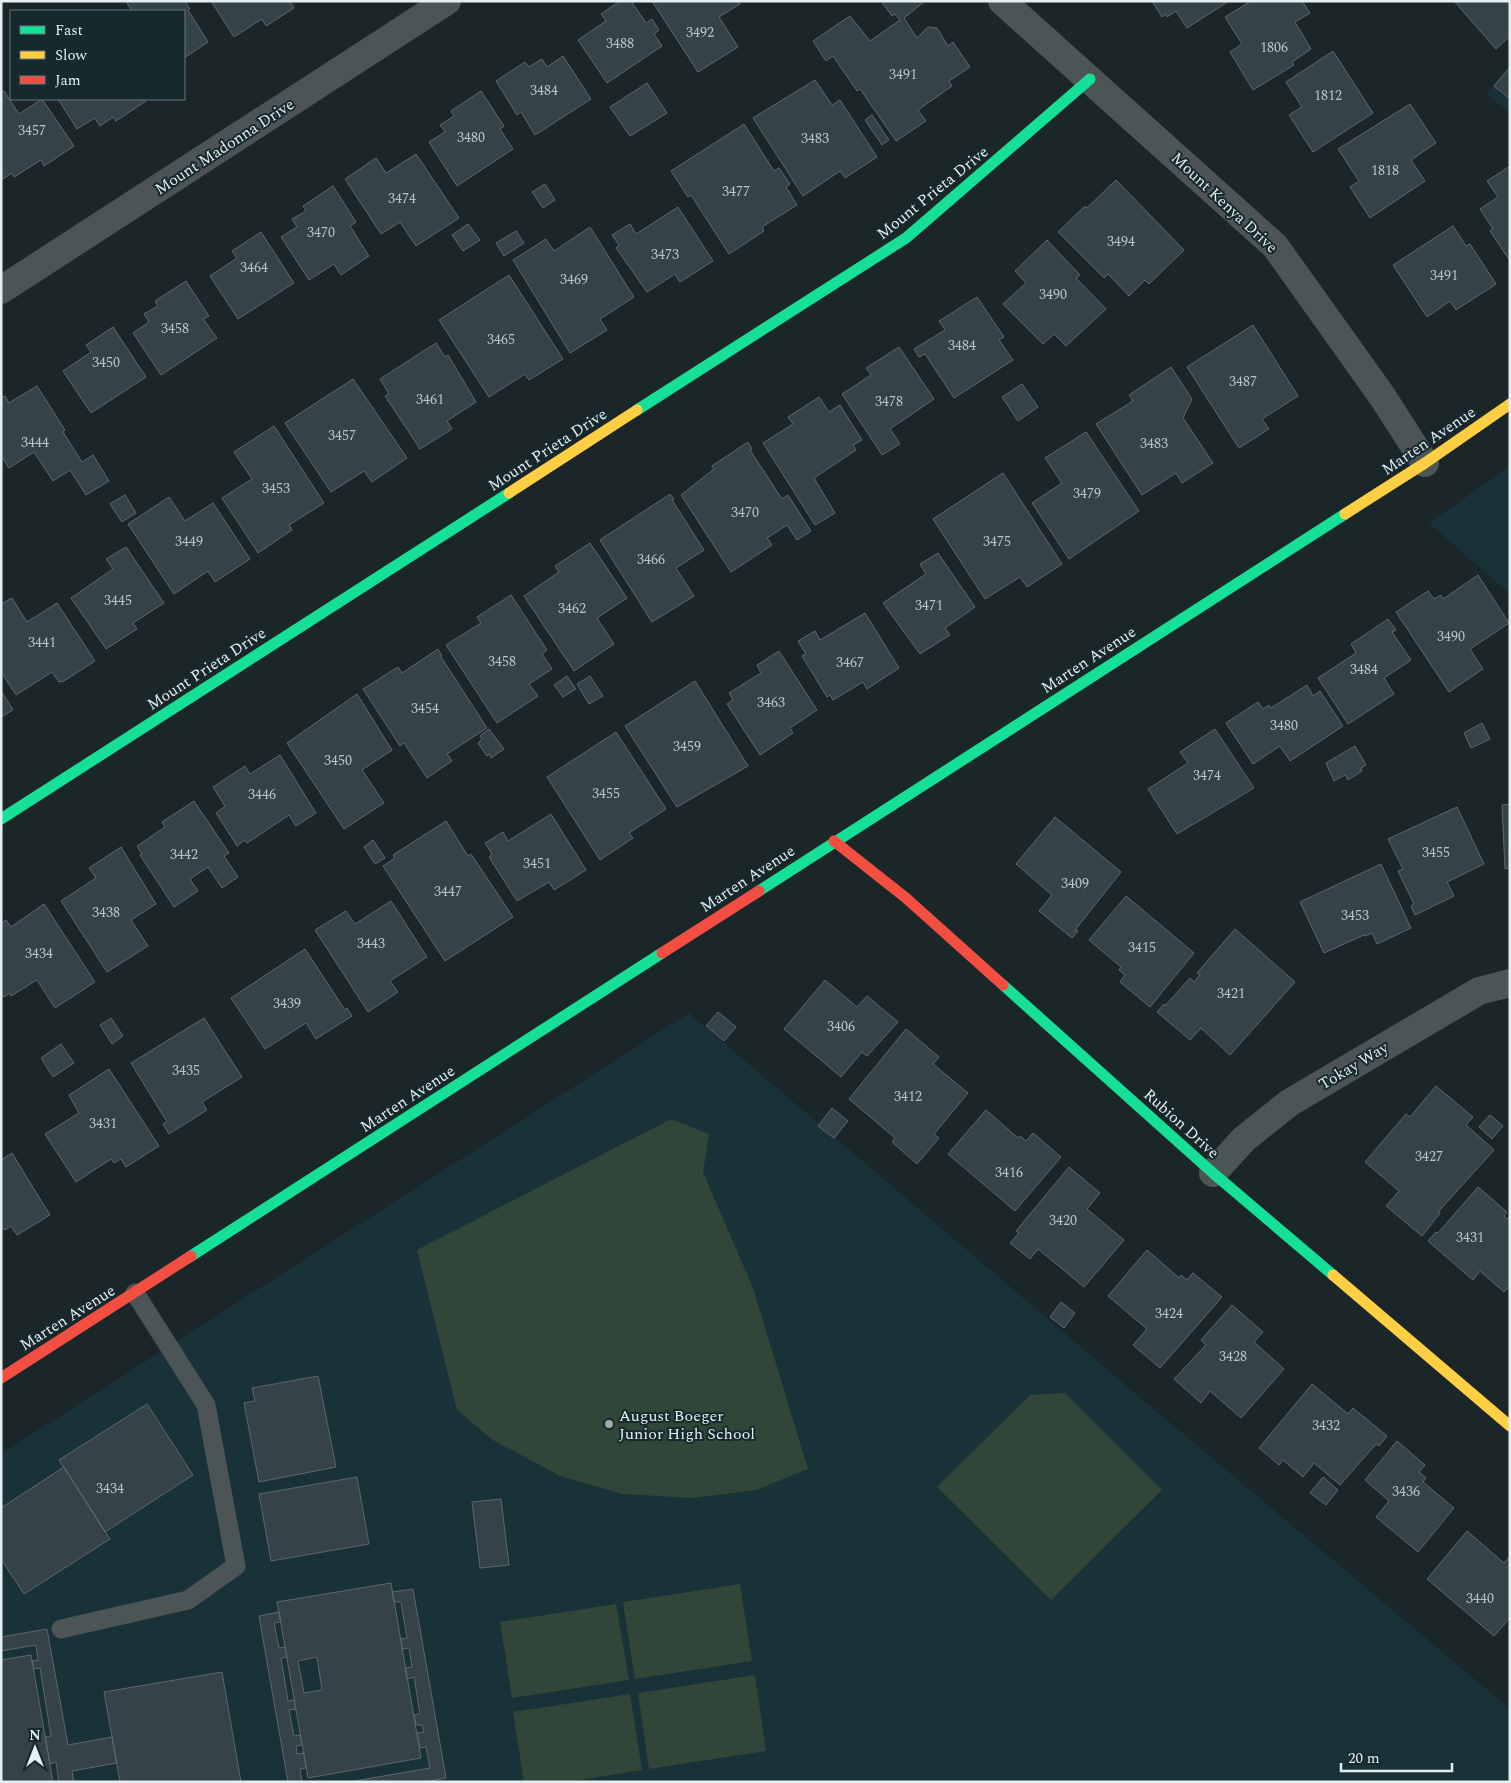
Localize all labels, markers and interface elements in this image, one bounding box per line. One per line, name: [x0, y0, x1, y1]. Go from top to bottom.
legend: [10, 10, 185, 100]
text: Fast: [55, 19, 83, 42]
house number: 3492: [686, 22, 714, 43]
house number: 3488: [606, 33, 634, 54]
house number: 1806: [1260, 37, 1288, 58]
text: Slow: [55, 44, 87, 67]
house number: 3491: [889, 64, 917, 85]
text: Jam: [55, 69, 81, 92]
house number: 3484: [530, 80, 558, 101]
house number: 1812: [1314, 85, 1342, 106]
street label: Mount Madonna Drive: [150, 93, 299, 201]
house number: 3457: [18, 120, 46, 141]
house number: 3480: [457, 127, 485, 148]
house number: 3483: [801, 128, 829, 149]
street label: Mount Prieta Drive: [872, 140, 994, 245]
street label: Mount Kenya Drive: [1165, 147, 1283, 259]
house number: 1818: [1371, 160, 1399, 181]
house number: 3477: [722, 181, 750, 202]
house number: 3474: [388, 188, 416, 209]
house number: 3470: [307, 222, 335, 243]
house number: 3494: [1107, 231, 1135, 252]
house number: 3473: [651, 244, 679, 265]
house number: 3464: [240, 257, 268, 278]
house number: 3491: [1430, 265, 1458, 286]
house number: 3469: [560, 269, 588, 290]
house number: 3490: [1039, 284, 1067, 305]
house number: 3458: [161, 318, 189, 339]
house number: 3465: [487, 329, 515, 350]
house number: 3484: [948, 335, 976, 356]
house number: 3450: [92, 352, 120, 373]
house number: 3487: [1229, 371, 1257, 392]
house number: 3461: [416, 389, 444, 410]
house number: 3478: [875, 391, 903, 412]
street label: Marten Avenue: [1377, 400, 1480, 481]
street label: Mount Prieta Drive: [483, 402, 612, 497]
house number: 3457: [328, 425, 356, 446]
house number: 3444: [21, 432, 49, 453]
house number: 3483: [1140, 433, 1168, 454]
house number: 3453: [262, 478, 290, 499]
house number: 3479: [1073, 483, 1101, 504]
house number: 3470: [731, 502, 759, 523]
house number: 3449: [175, 531, 203, 552]
house number: 3475: [983, 531, 1011, 552]
house number: 3466: [637, 549, 665, 570]
house number: 3445: [104, 590, 132, 611]
house number: 3471: [915, 595, 943, 616]
house number: 3462: [558, 598, 586, 619]
street label: Marten Avenue: [1036, 620, 1141, 700]
street label: Mount Prieta Drive: [142, 621, 271, 716]
house number: 3490: [1437, 626, 1465, 647]
house number: 3441: [28, 632, 56, 653]
house number: 3458: [488, 651, 516, 672]
house number: 3467: [836, 652, 864, 673]
house number: 3484: [1350, 659, 1378, 680]
house number: 3463: [757, 692, 785, 713]
house number: 3454: [411, 698, 439, 719]
house number: 3480: [1270, 715, 1298, 736]
house number: 3459: [673, 736, 701, 757]
house number: 3450: [324, 750, 352, 771]
house number: 3474: [1193, 765, 1221, 786]
house number: 3455: [592, 783, 620, 804]
house number: 3446: [248, 784, 276, 805]
street label: Marten Avenue: [695, 839, 800, 919]
house number: 3455: [1422, 842, 1450, 863]
house number: 3442: [170, 844, 198, 865]
house number: 3451: [523, 853, 551, 874]
house number: 3409: [1061, 873, 1089, 894]
house number: 3447: [434, 881, 462, 902]
house number: 3438: [92, 902, 120, 923]
house number: 3453: [1341, 905, 1369, 926]
house number: 3443: [357, 933, 385, 954]
house number: 3415: [1128, 937, 1156, 958]
house number: 3434: [25, 943, 53, 964]
house number: 3421: [1217, 983, 1245, 1004]
house number: 3439: [273, 993, 301, 1014]
house number: 3406: [827, 1016, 855, 1037]
street label: Tokay Way: [1314, 1035, 1394, 1096]
street label: Marten Avenue: [355, 1059, 460, 1139]
house number: 3435: [172, 1060, 200, 1081]
street label: Rubion Drive: [1138, 1083, 1225, 1164]
house number: 3412: [894, 1086, 922, 1107]
house number: 3431: [89, 1113, 117, 1134]
house number: 3427: [1415, 1146, 1443, 1167]
house number: 3416: [995, 1162, 1023, 1183]
house number: 3420: [1049, 1210, 1077, 1231]
house number: 3431: [1456, 1227, 1484, 1248]
street label: Marten Avenue: [15, 1279, 120, 1357]
house number: 3424: [1155, 1303, 1183, 1324]
house number: 3428: [1219, 1346, 1247, 1367]
place label: August Boeger Junior High School: [619, 1404, 755, 1446]
house number: 3432: [1312, 1415, 1340, 1436]
marker: August Boeger Junior High School: [603, 1418, 615, 1430]
house number: 3434: [96, 1478, 124, 1499]
house number: 3436: [1392, 1481, 1420, 1502]
house number: 3440: [1466, 1588, 1494, 1609]
north arrow: [10, 1723, 60, 1773]
text: N: [29, 1725, 41, 1746]
scale bar: [1341, 1740, 1452, 1772]
text: 20 m: [1348, 1747, 1380, 1770]

